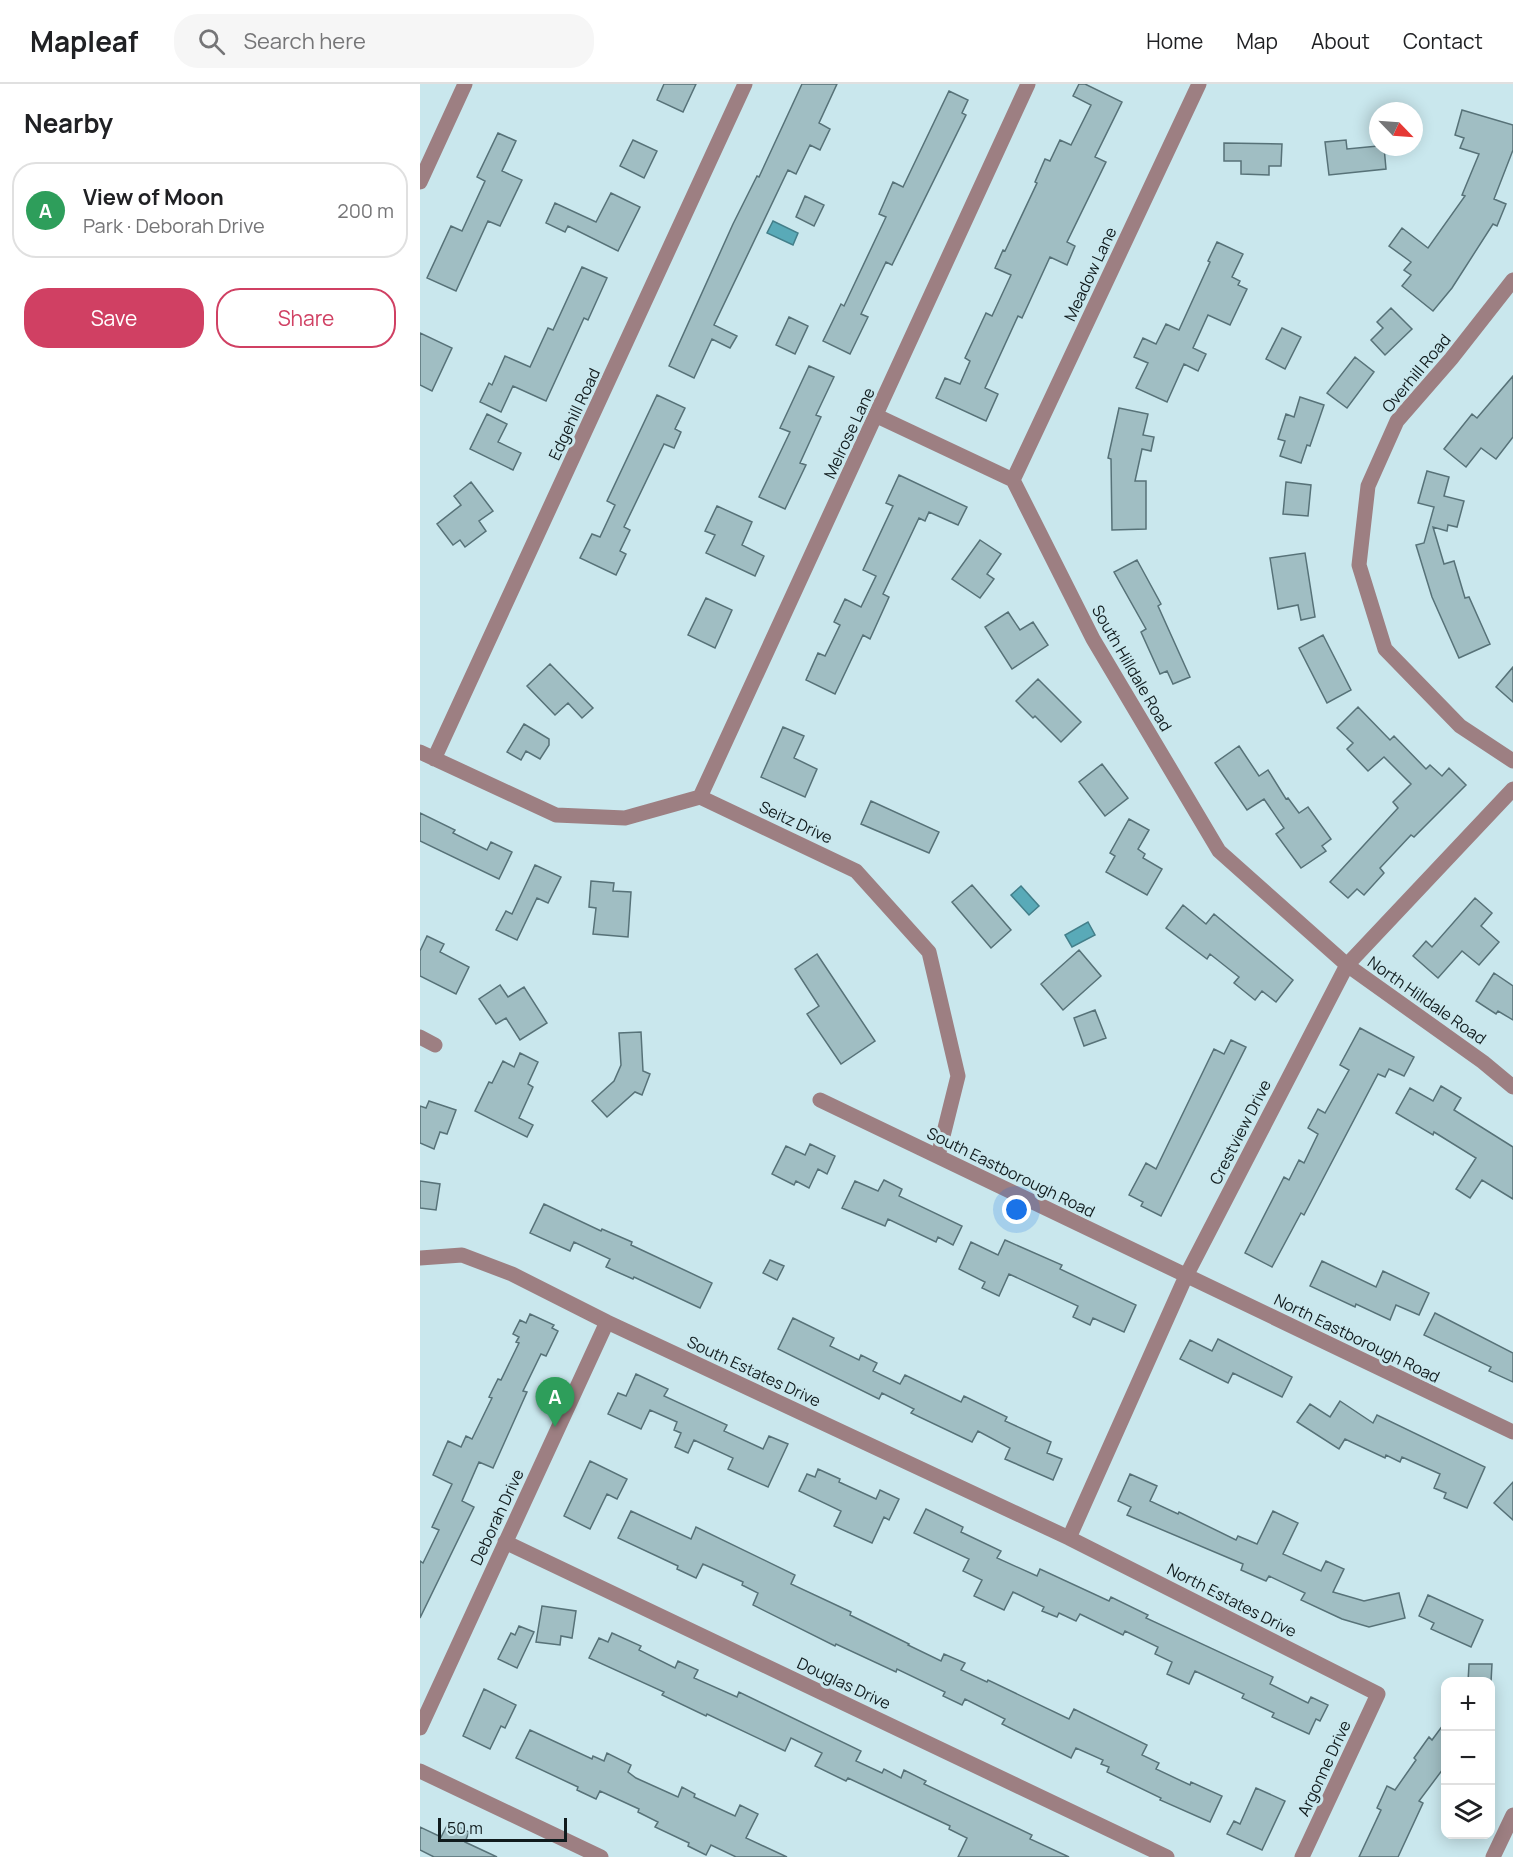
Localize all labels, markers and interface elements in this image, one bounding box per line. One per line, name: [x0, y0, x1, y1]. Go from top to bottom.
search box: [174, 14, 594, 68]
text: Mapleaf: [30, 22, 138, 60]
icon: search: [195, 25, 228, 58]
text: Search here: [243, 26, 366, 56]
text: Home: [1146, 27, 1203, 55]
text: Map: [1236, 27, 1278, 55]
text: About: [1311, 27, 1370, 55]
text: Contact: [1403, 27, 1483, 55]
north arrow: [1369, 102, 1423, 156]
text: Nearby: [24, 105, 113, 141]
text: View of Moon: [83, 182, 224, 212]
text: A: [39, 197, 52, 224]
text: 200 m: [337, 197, 394, 224]
text: Park · Deborah Drive: [83, 212, 265, 239]
street label: Meadow Lane: [1059, 223, 1121, 325]
button: Save: [24, 288, 204, 348]
button: Share: [216, 288, 396, 348]
street label: Overhill Road: [1377, 329, 1455, 417]
street label: Edgehill Road: [543, 364, 605, 464]
street label: Melrose Lane: [818, 384, 880, 482]
street label: South Hilldale Road: [1087, 601, 1177, 735]
street label: Seitz Drive: [756, 795, 836, 849]
street label: North Hilldale Road: [1363, 951, 1491, 1049]
street label: Crestview Drive: [1204, 1076, 1276, 1188]
street label: South Eastborough Road: [923, 1122, 1099, 1222]
your location: [1002, 1195, 1031, 1224]
street label: North Eastborough Road: [1271, 1288, 1443, 1388]
street label: South Estates Drive: [684, 1330, 824, 1412]
pin: A: [536, 1378, 574, 1427]
street label: Deborah Drive: [465, 1465, 529, 1569]
street label: North Estates Drive: [1163, 1558, 1301, 1642]
street label: Douglas Drive: [794, 1652, 894, 1714]
map controls: [1441, 1677, 1495, 1839]
button: +: [1441, 1677, 1495, 1731]
street label: Argonne Drive: [1292, 1716, 1356, 1820]
button: −: [1441, 1731, 1495, 1785]
button: layers: [1441, 1785, 1495, 1839]
scale bar: [438, 1815, 567, 1842]
text: 50 m: [447, 1817, 483, 1839]

